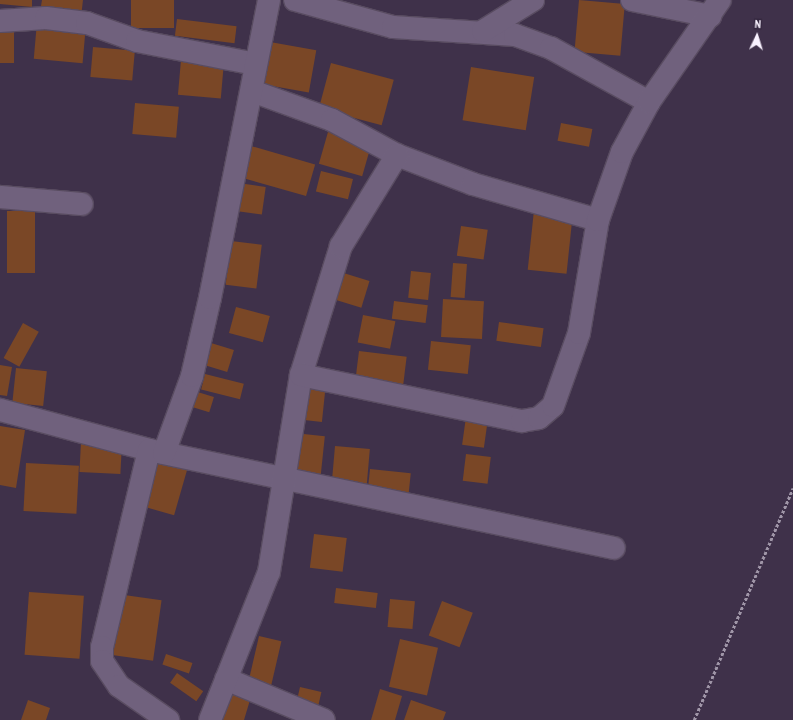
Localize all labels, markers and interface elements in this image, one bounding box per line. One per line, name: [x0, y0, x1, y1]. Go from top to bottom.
north arrow: [737, 16, 777, 56]
text: N: [754, 17, 762, 31]

